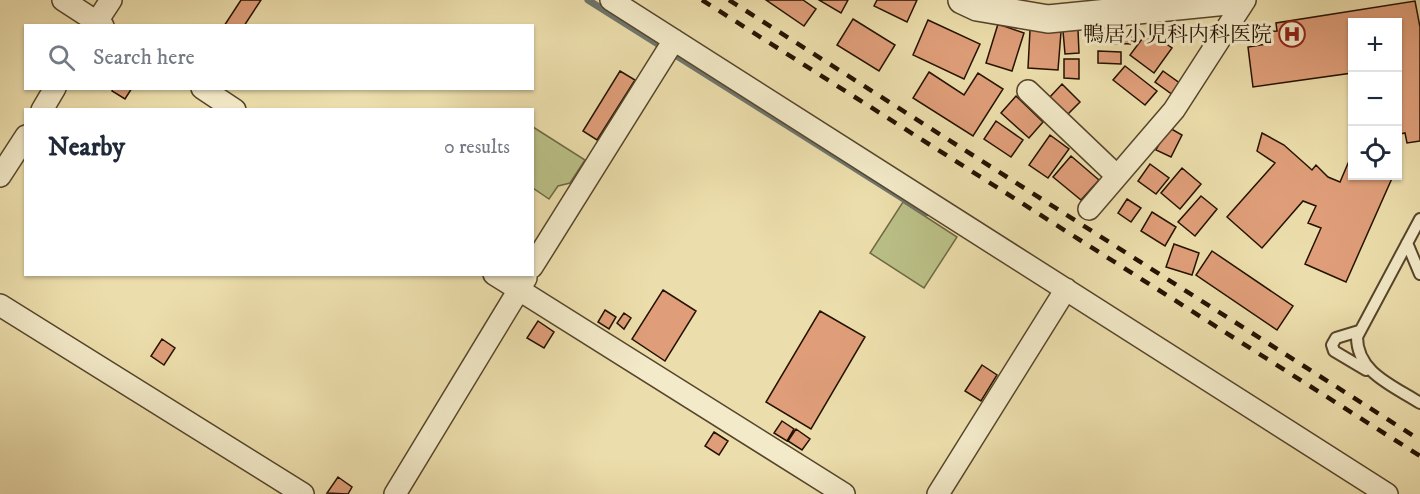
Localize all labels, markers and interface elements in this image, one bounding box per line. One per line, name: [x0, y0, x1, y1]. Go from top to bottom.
map controls: [1348, 18, 1402, 180]
button: +: [1348, 18, 1402, 72]
hospital icon: 鴨居小児科内科医院: [1277, 19, 1307, 49]
place label: 鴨居小児科内科医院: [1083, 22, 1272, 48]
search box: [24, 24, 534, 90]
icon: search: [45, 41, 78, 74]
text: Search here: [93, 44, 195, 71]
button: −: [1348, 72, 1402, 126]
button: locate: [1348, 126, 1402, 180]
text: Nearby: [48, 131, 125, 164]
text: 0 results: [444, 135, 510, 160]

